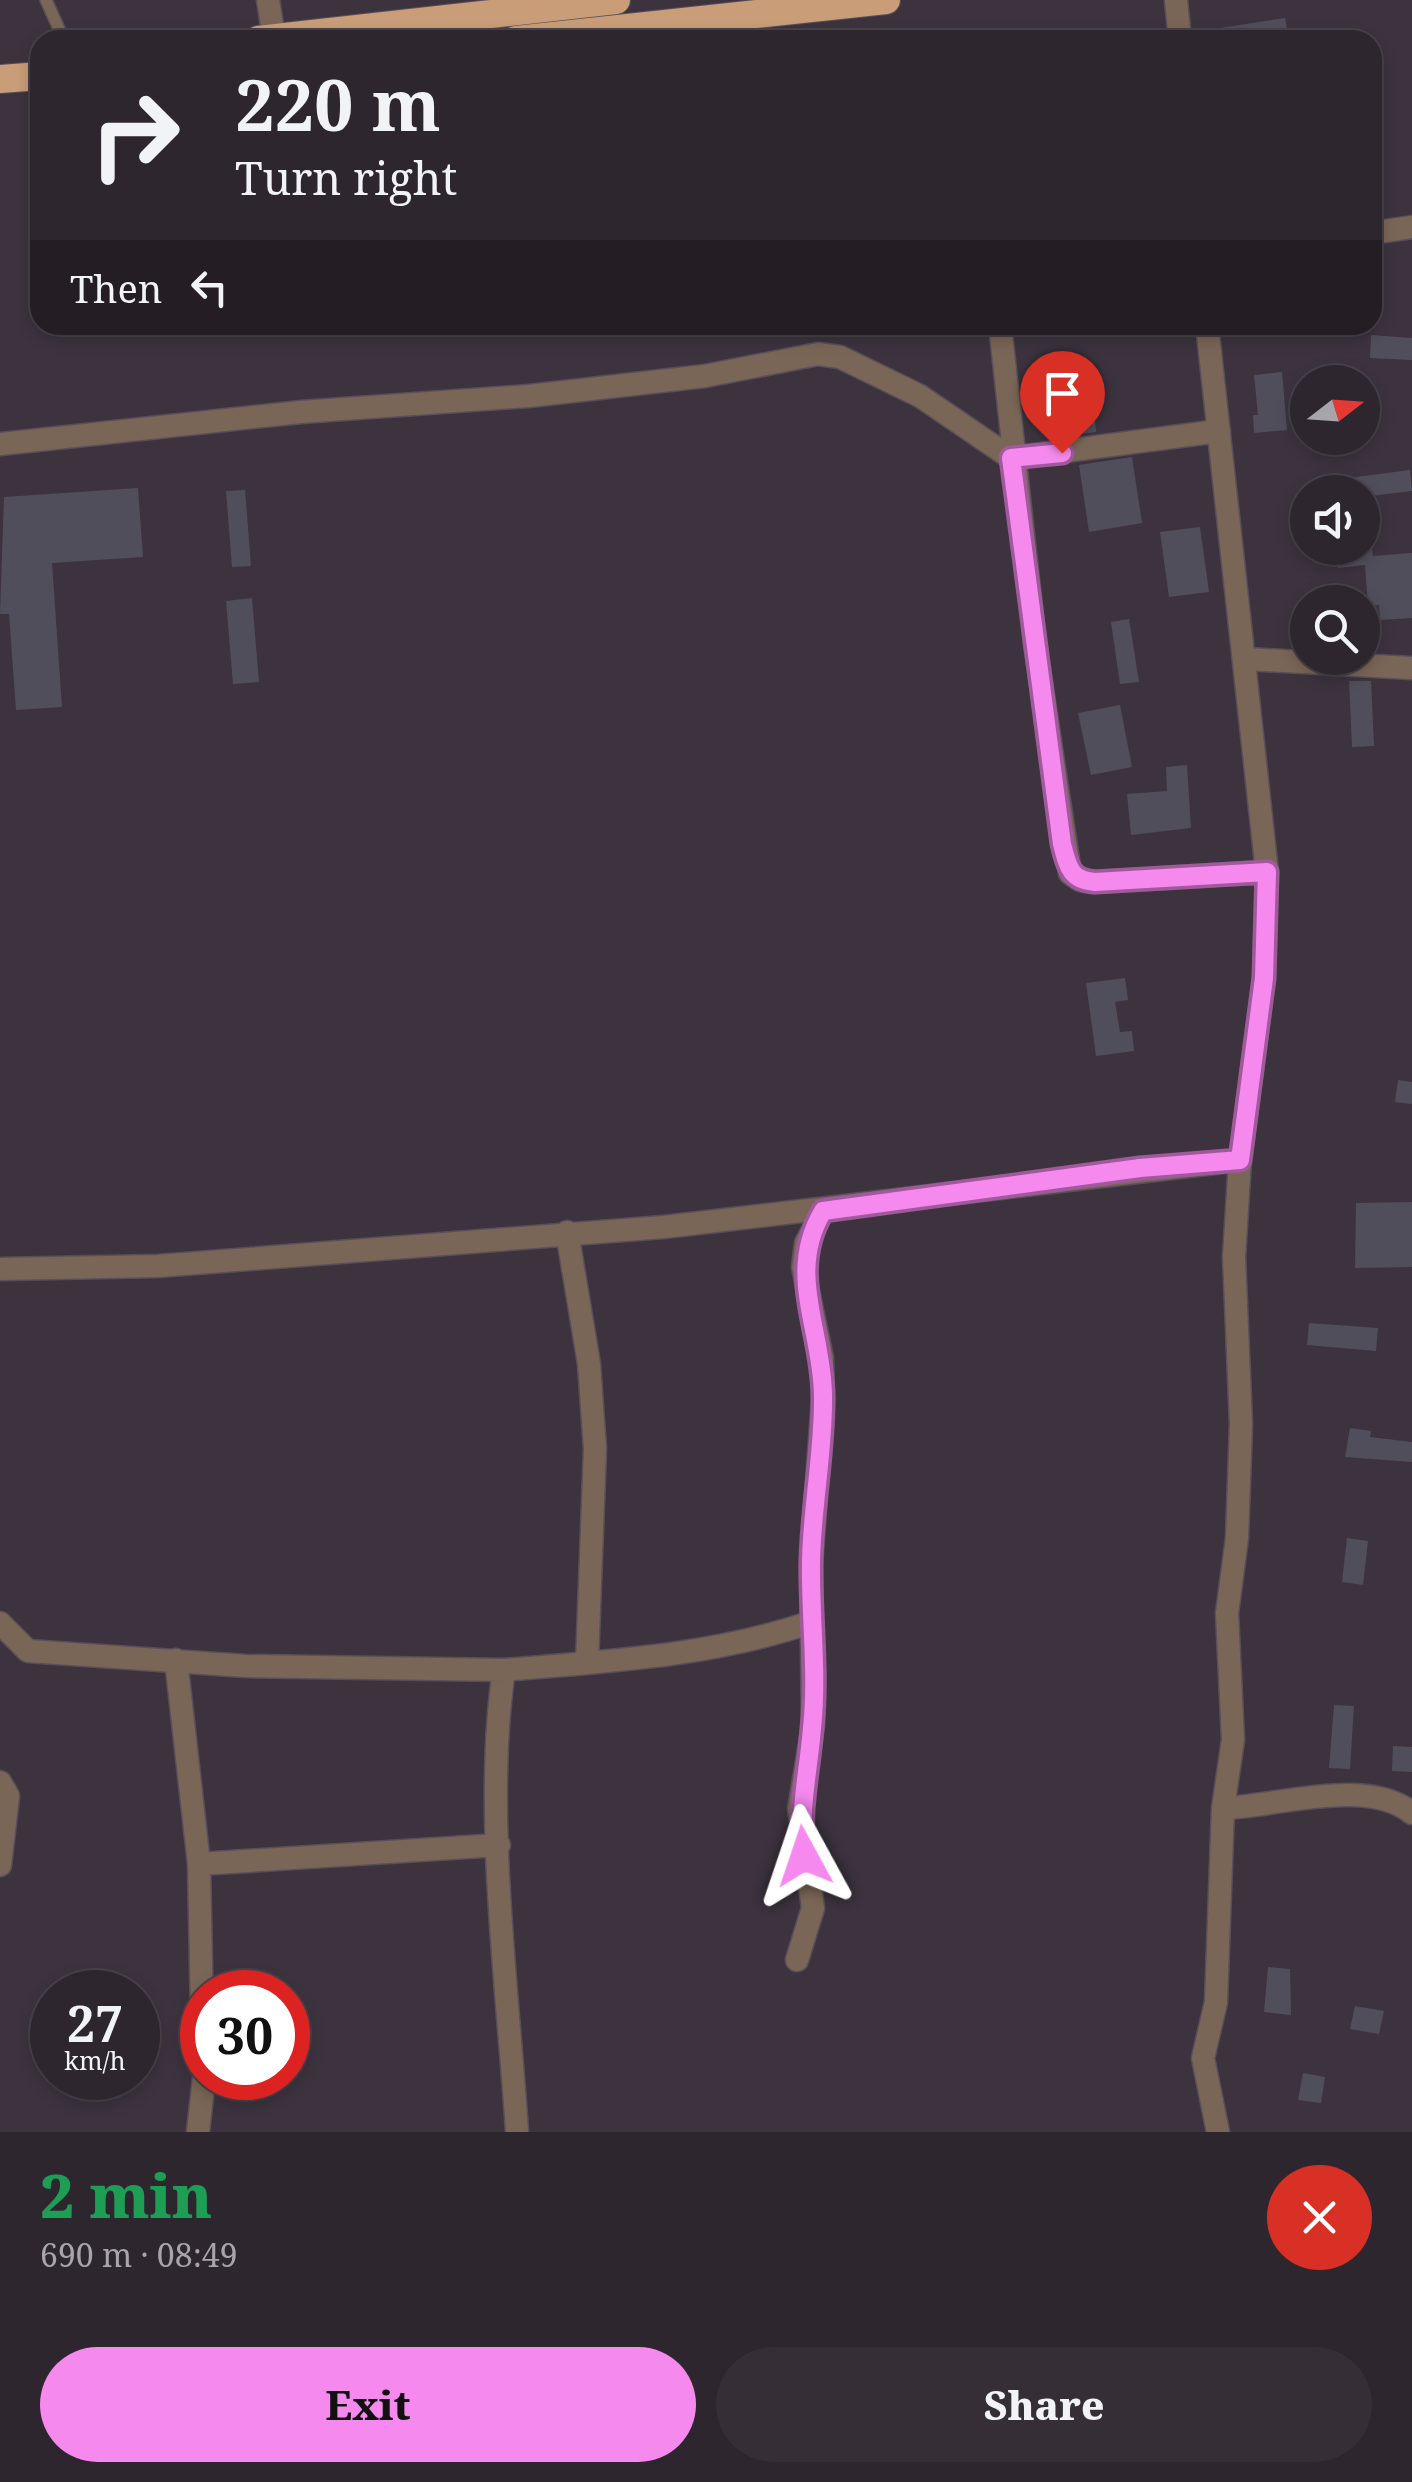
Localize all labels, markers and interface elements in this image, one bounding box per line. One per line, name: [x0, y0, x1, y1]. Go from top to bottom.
text: 220 m: [235, 56, 441, 152]
icon: right: [70, 70, 200, 200]
text: Turn right: [235, 147, 457, 208]
icon: left: [182, 260, 237, 315]
text: Then: [70, 262, 162, 314]
pin: [1020, 351, 1105, 454]
north arrow: [1290, 365, 1380, 455]
map controls: [1290, 365, 1380, 675]
icon: arrive: [1035, 366, 1090, 421]
button: sound: [1290, 475, 1380, 565]
button: search: [1290, 585, 1380, 675]
position arrow: [752, 1804, 856, 1908]
speed limit sign: 30: [180, 1970, 310, 2100]
text: 27: [67, 1989, 123, 2057]
text: km/h: [64, 2043, 126, 2077]
text: 2 min: [40, 2154, 212, 2236]
button: close: [1267, 2165, 1372, 2270]
text: 690 m · 08:49: [40, 2233, 238, 2276]
button: Exit: [40, 2347, 696, 2462]
button: Share: [716, 2347, 1372, 2462]

